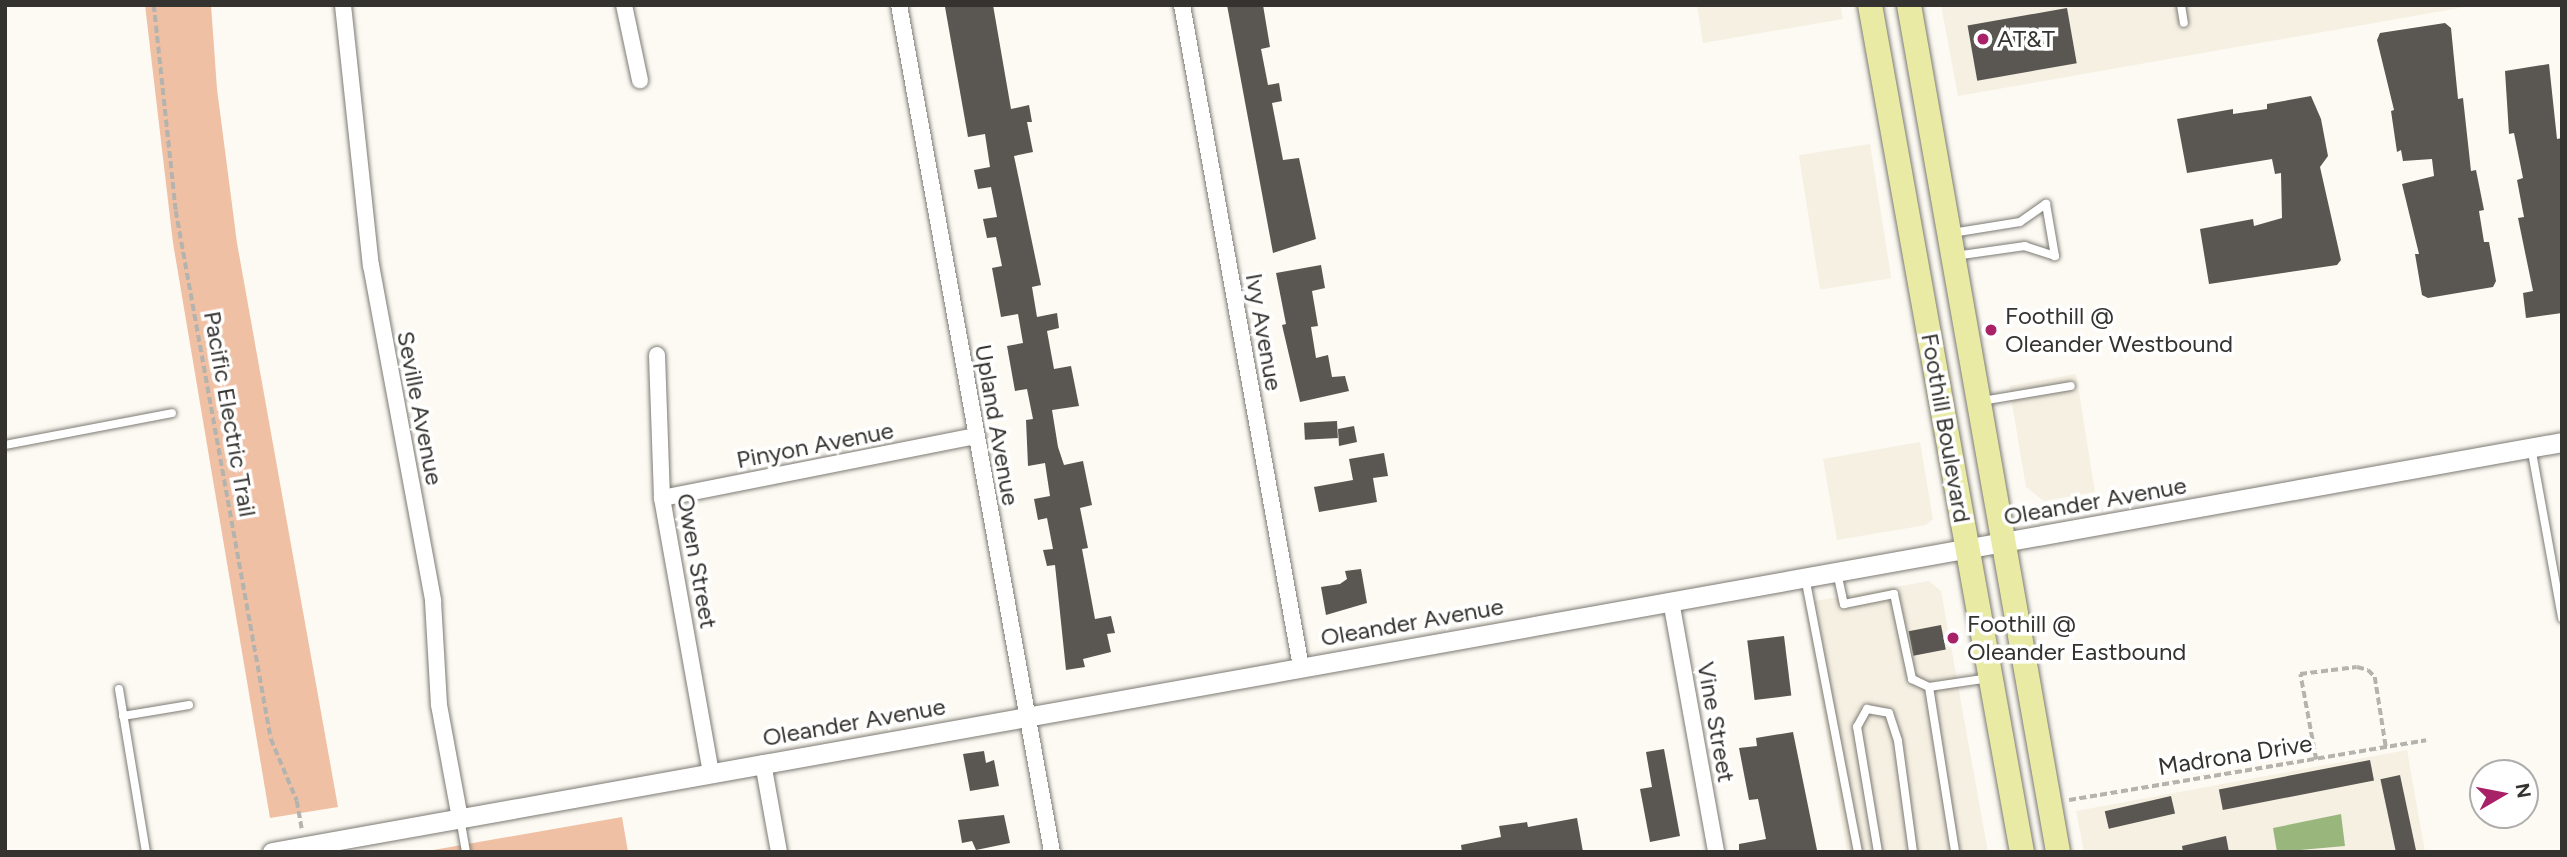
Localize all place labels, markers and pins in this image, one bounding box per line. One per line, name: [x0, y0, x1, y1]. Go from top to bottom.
place label: AT&T: [1997, 25, 2055, 53]
marker: AT&T: [1975, 31, 1991, 47]
place label: Foothill @ Oleander Westbound: [2005, 302, 2233, 358]
marker: Foothill @ Oleander Westbound: [1983, 322, 1999, 338]
place label: Foothill @ Oleander Eastbound: [1967, 610, 2186, 666]
marker: Foothill @ Oleander Eastbound: [1945, 630, 1961, 646]

